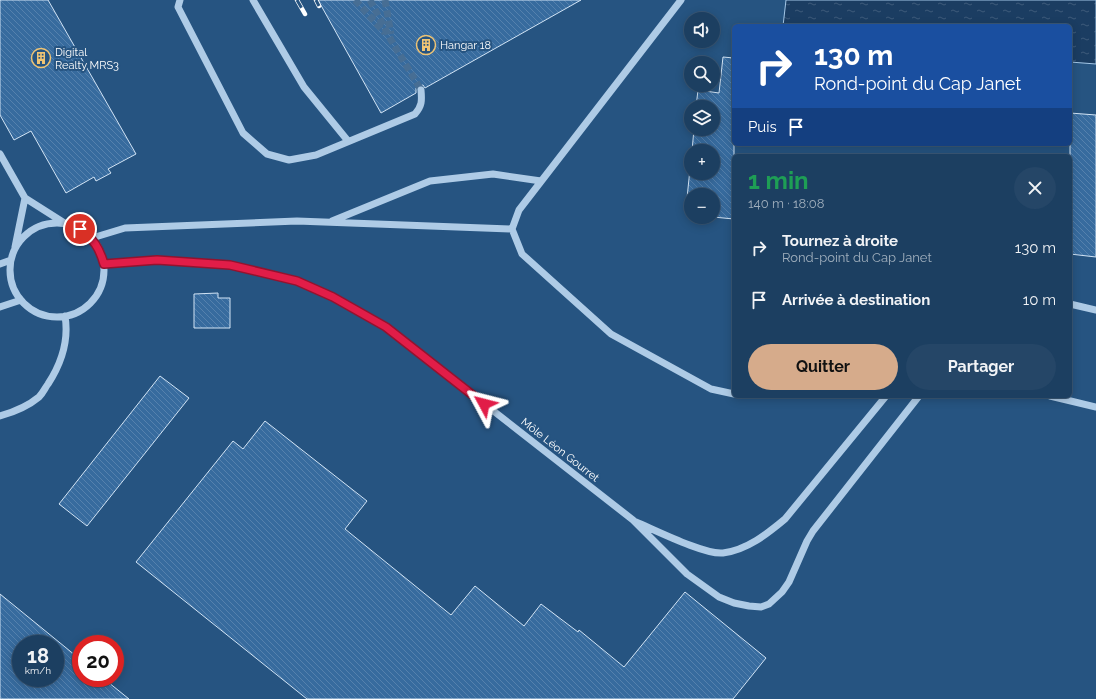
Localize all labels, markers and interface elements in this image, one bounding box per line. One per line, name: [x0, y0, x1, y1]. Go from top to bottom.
map controls: [684, 12, 720, 224]
button: sound: [684, 12, 720, 48]
building icon: Hangar 18: [415, 34, 437, 56]
place label: Hangar 18: [440, 39, 491, 52]
text: 130 m: [814, 39, 893, 72]
icon: right: [748, 40, 800, 92]
place label: Digital Realty MRS3: [55, 46, 119, 72]
building icon: Digital Realty MRS3: [30, 47, 52, 69]
button: search: [684, 56, 720, 92]
text: Rond-point du Cap Janet: [814, 73, 1021, 94]
button: layers: [684, 100, 720, 136]
icon: arrive: [785, 116, 807, 138]
text: Puis: [748, 118, 777, 136]
button: +: [684, 144, 720, 180]
text: 1 min: [748, 166, 809, 195]
button: close: [1014, 167, 1056, 209]
button: −: [684, 188, 720, 224]
text: 140 m · 18:08: [748, 196, 824, 211]
pin: [63, 212, 97, 246]
icon: arrive: [69, 218, 91, 240]
text: Tournez à droite: [782, 232, 898, 250]
icon: right: [748, 237, 770, 259]
text: 130 m: [1015, 239, 1056, 257]
text: Rond-point du Cap Janet: [782, 250, 932, 265]
icon: arrive: [748, 289, 770, 311]
text: Arrivée à destination: [782, 291, 930, 309]
text: 10 m: [1023, 291, 1056, 309]
button: Quitter: [748, 344, 898, 390]
button: Partager: [906, 344, 1056, 390]
position arrow: [463, 383, 505, 425]
street label: Môle Léon Gourret: [518, 415, 602, 485]
speed limit sign: 20: [72, 635, 124, 687]
text: 18: [27, 644, 49, 668]
text: km/h: [25, 665, 51, 676]

